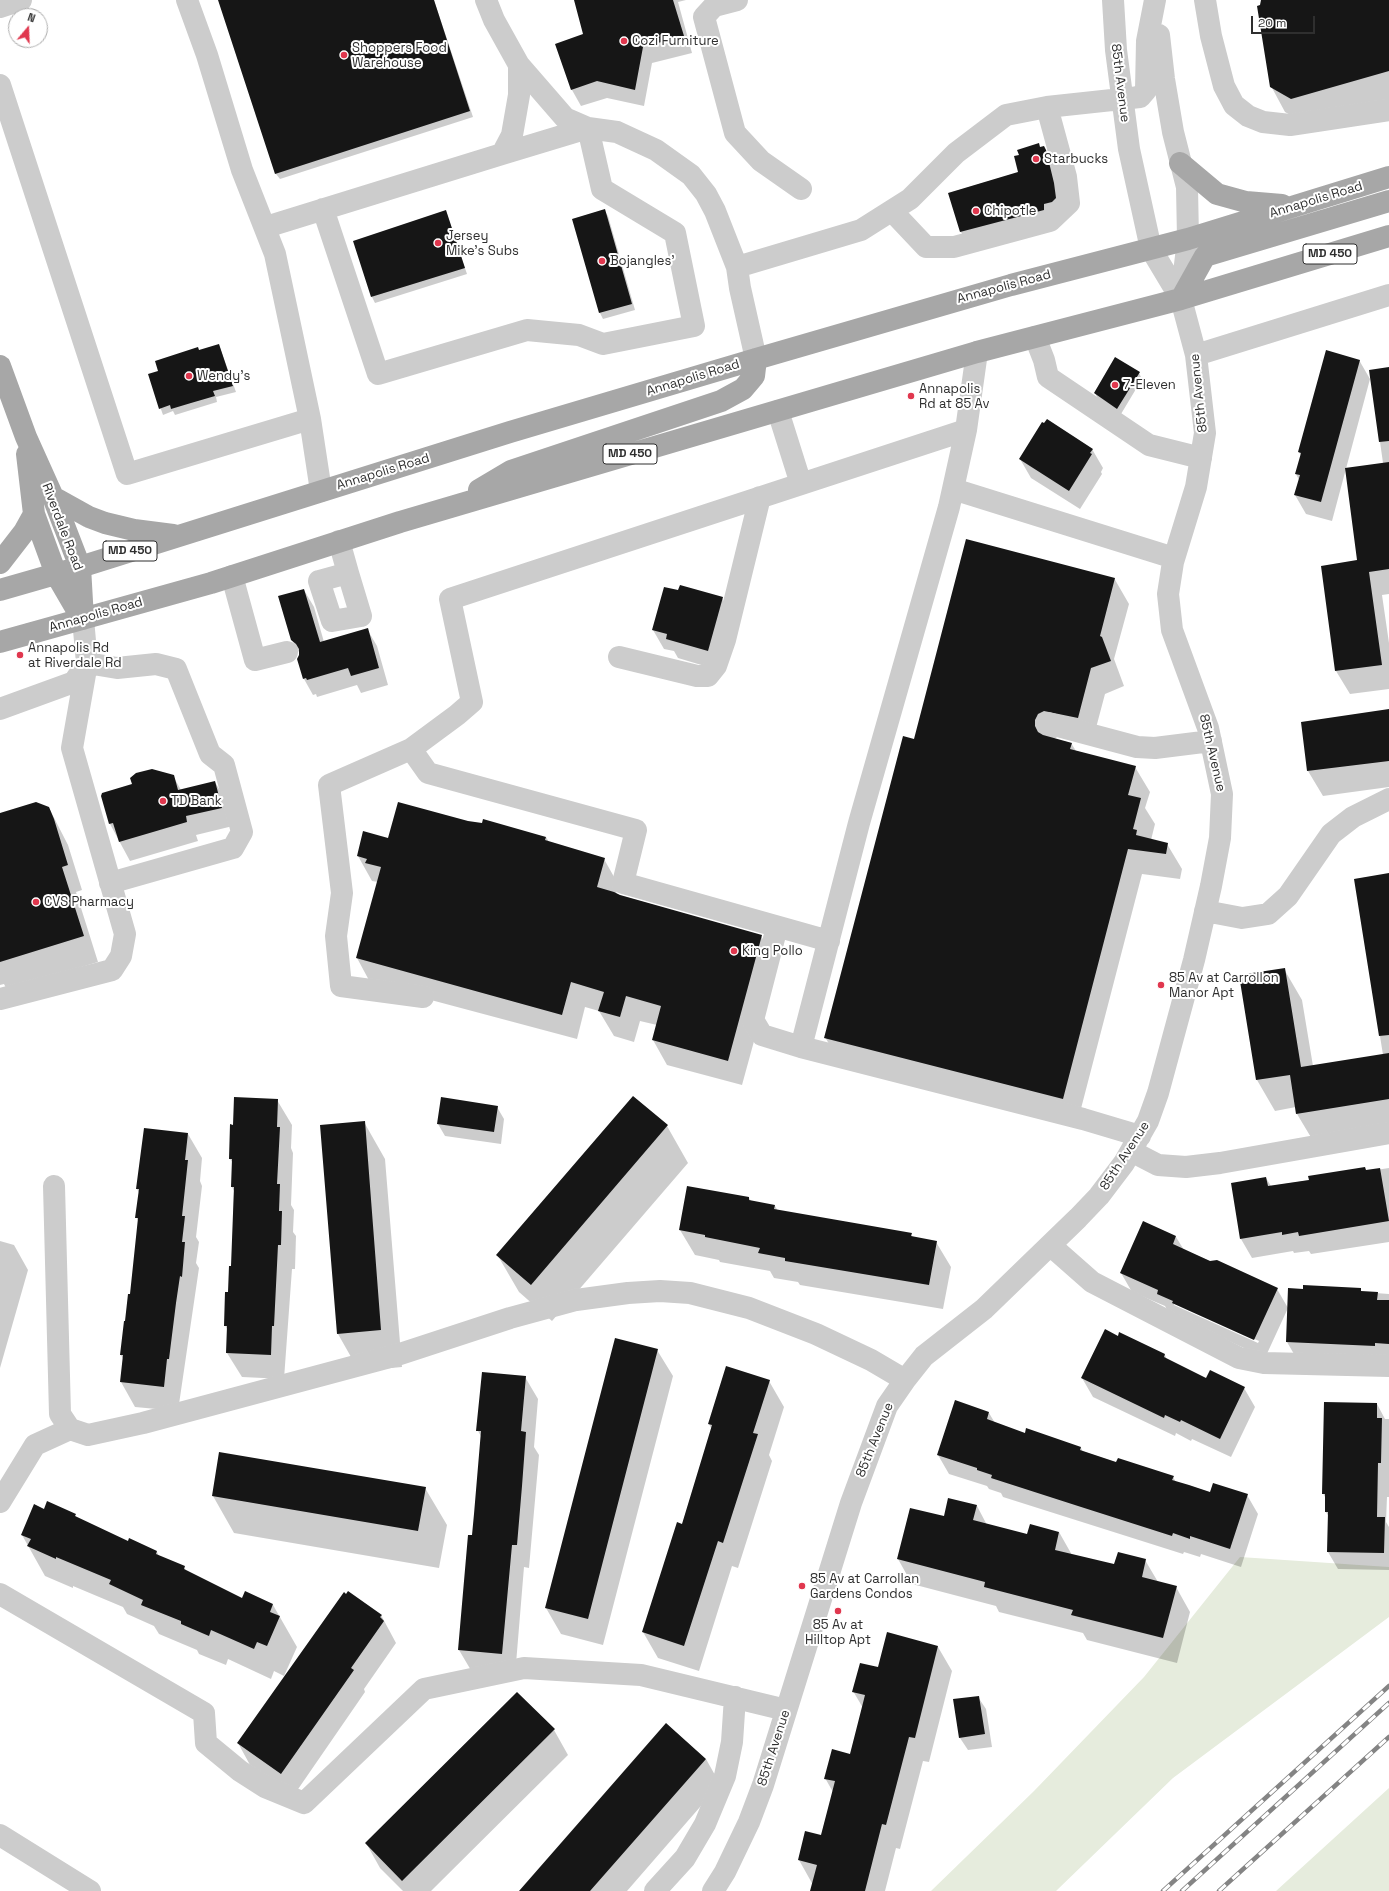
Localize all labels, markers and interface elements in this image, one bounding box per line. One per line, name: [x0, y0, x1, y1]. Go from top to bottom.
north arrow: [8, 8, 48, 48]
scale bar: [1253, 8, 1317, 34]
text: N: [26, 10, 37, 25]
text: 20 m: [1258, 15, 1286, 31]
place label: Cozi Furniture: [632, 33, 719, 49]
marker: Cozi Furniture: [619, 36, 629, 46]
place label: Shoppers Food Warehouse: [352, 40, 447, 71]
street label: 85th Avenue: [1107, 43, 1133, 123]
marker: Shoppers Food Warehouse: [339, 50, 349, 60]
place label: Starbucks: [1044, 151, 1108, 167]
marker: Starbucks: [1031, 154, 1041, 164]
street label: Annapolis Road: [1268, 178, 1364, 222]
place label: Chipotle: [984, 203, 1037, 219]
marker: Chipotle: [971, 206, 981, 216]
place label: Jersey Mike's Subs: [446, 228, 519, 259]
marker: Jersey Mike's Subs: [433, 238, 443, 248]
road number: MD 450: [1303, 244, 1357, 264]
place label: Bojangles': [610, 253, 675, 269]
marker: Bojangles': [597, 256, 607, 266]
street label: Annapolis Road: [955, 267, 1053, 307]
street label: 85th Avenue: [1187, 353, 1211, 433]
street label: Annapolis Road: [645, 356, 741, 400]
place label: Wendy's: [197, 368, 250, 384]
marker: Wendy's: [184, 371, 194, 381]
place label: 7-Eleven: [1123, 377, 1176, 393]
marker: 7-Eleven: [1110, 380, 1120, 390]
place label: Annapolis Rd at 85 Av: [919, 381, 989, 412]
marker: Annapolis Rd at 85 Av: [906, 391, 916, 401]
road number: MD 450: [603, 444, 657, 464]
street label: Annapolis Road: [335, 450, 431, 494]
street label: Riverdale Road: [38, 481, 86, 573]
road number: MD 450: [103, 541, 157, 561]
street label: Annapolis Road: [47, 594, 145, 636]
place label: Annapolis Rd at Riverdale Rd: [28, 640, 122, 671]
marker: Annapolis Rd at Riverdale Rd: [15, 650, 25, 660]
street label: 85th Avenue: [1196, 713, 1228, 793]
place label: TD Bank: [171, 793, 222, 809]
marker: TD Bank: [158, 796, 168, 806]
place label: CVS Pharmacy: [44, 894, 134, 910]
marker: CVS Pharmacy: [31, 897, 41, 907]
place label: King Pollo: [742, 943, 803, 959]
marker: King Pollo: [729, 946, 739, 956]
place label: 85 Av at Carrollon Manor Apt: [1169, 970, 1279, 1001]
marker: 85 Av at Carrollon Manor Apt: [1156, 980, 1166, 990]
street label: 85th Avenue: [1097, 1119, 1153, 1193]
street label: 85th Avenue: [853, 1400, 897, 1480]
place label: 85 Av at Carrollan Gardens Condos: [810, 1571, 919, 1602]
marker: 85 Av at Carrollan Gardens Condos: [797, 1581, 807, 1591]
marker: 85 Av at Hilltop Apt: [833, 1606, 843, 1616]
place label: 85 Av at Hilltop Apt: [805, 1617, 871, 1648]
street label: 85th Avenue: [754, 1708, 794, 1788]

